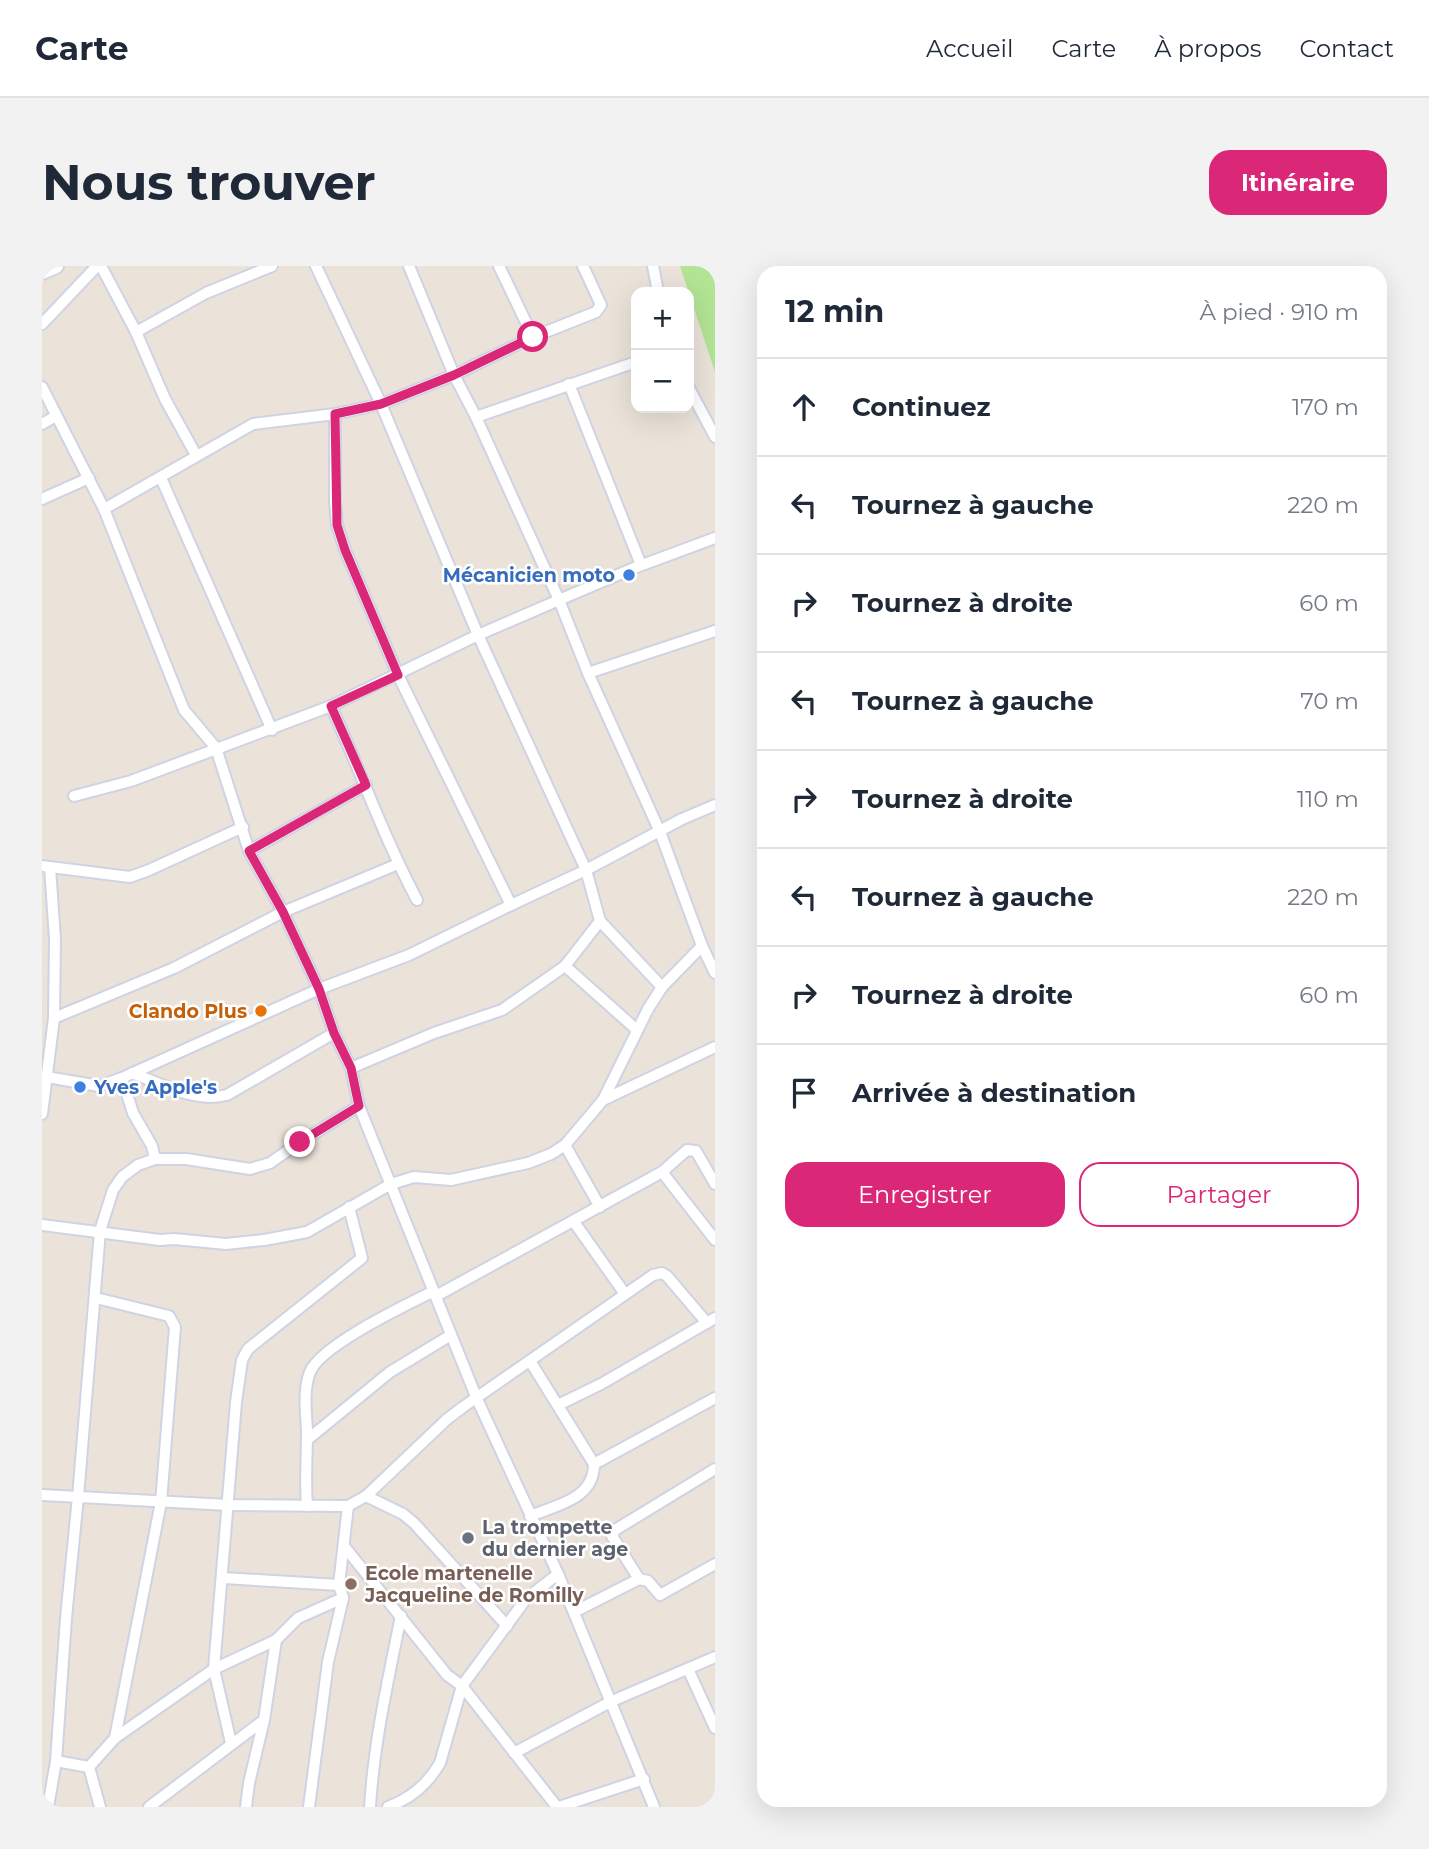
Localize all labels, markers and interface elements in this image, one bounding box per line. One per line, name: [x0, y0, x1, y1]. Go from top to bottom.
text: Carte: [35, 28, 128, 68]
text: Accueil: [926, 34, 1013, 63]
text: Carte: [1051, 34, 1116, 63]
text: À propos: [1154, 34, 1261, 63]
text: Contact: [1299, 34, 1394, 63]
button: Itinéraire: [1209, 150, 1387, 215]
text: Nous trouver: [42, 153, 376, 212]
map controls: [631, 287, 694, 413]
button: +: [631, 287, 694, 350]
text: 12 min: [785, 293, 884, 330]
text: À pied · 910 m: [1199, 298, 1359, 326]
route start: [517, 321, 548, 352]
button: −: [631, 350, 694, 413]
icon: ahead: [785, 388, 823, 426]
text: Continuez: [852, 391, 991, 423]
text: 170 m: [1292, 393, 1359, 421]
icon: left: [785, 486, 823, 524]
text: Tournez à gauche: [852, 489, 1094, 521]
text: 220 m: [1287, 491, 1359, 519]
place label: Mécanicien moto: [443, 564, 615, 587]
marker: Mécanicien moto: [621, 567, 637, 583]
icon: right: [785, 584, 823, 622]
text: Tournez à droite: [852, 587, 1073, 619]
text: 60 m: [1299, 589, 1359, 617]
icon: left: [785, 682, 823, 720]
text: Tournez à gauche: [852, 685, 1094, 717]
text: 70 m: [1300, 687, 1359, 715]
icon: right: [785, 780, 823, 818]
text: Tournez à droite: [852, 783, 1073, 815]
text: 110 m: [1297, 785, 1359, 813]
icon: left: [785, 878, 823, 916]
text: Tournez à gauche: [852, 881, 1094, 913]
text: 220 m: [1287, 883, 1359, 911]
icon: right: [785, 976, 823, 1014]
text: Tournez à droite: [852, 979, 1073, 1011]
text: 60 m: [1299, 981, 1359, 1009]
place label: Clando Plus: [129, 1000, 247, 1023]
marker: Clando Plus: [253, 1003, 269, 1019]
icon: arrive: [785, 1074, 823, 1112]
place label: Yves Apple's: [93, 1076, 217, 1099]
text: Arrivée à destination: [852, 1077, 1136, 1109]
marker: Yves Apple's: [72, 1079, 88, 1095]
route end: [284, 1126, 315, 1157]
button: Enregistrer: [785, 1162, 1065, 1227]
button: Partager: [1079, 1162, 1359, 1227]
place label: La trompette du dernier age: [482, 1516, 628, 1561]
marker: La trompette du dernier age: [460, 1530, 476, 1546]
place label: Ecole martenelle Jacqueline de Romilly: [364, 1562, 584, 1607]
marker: Ecole martenelle Jacqueline de Romilly: [343, 1576, 359, 1592]

